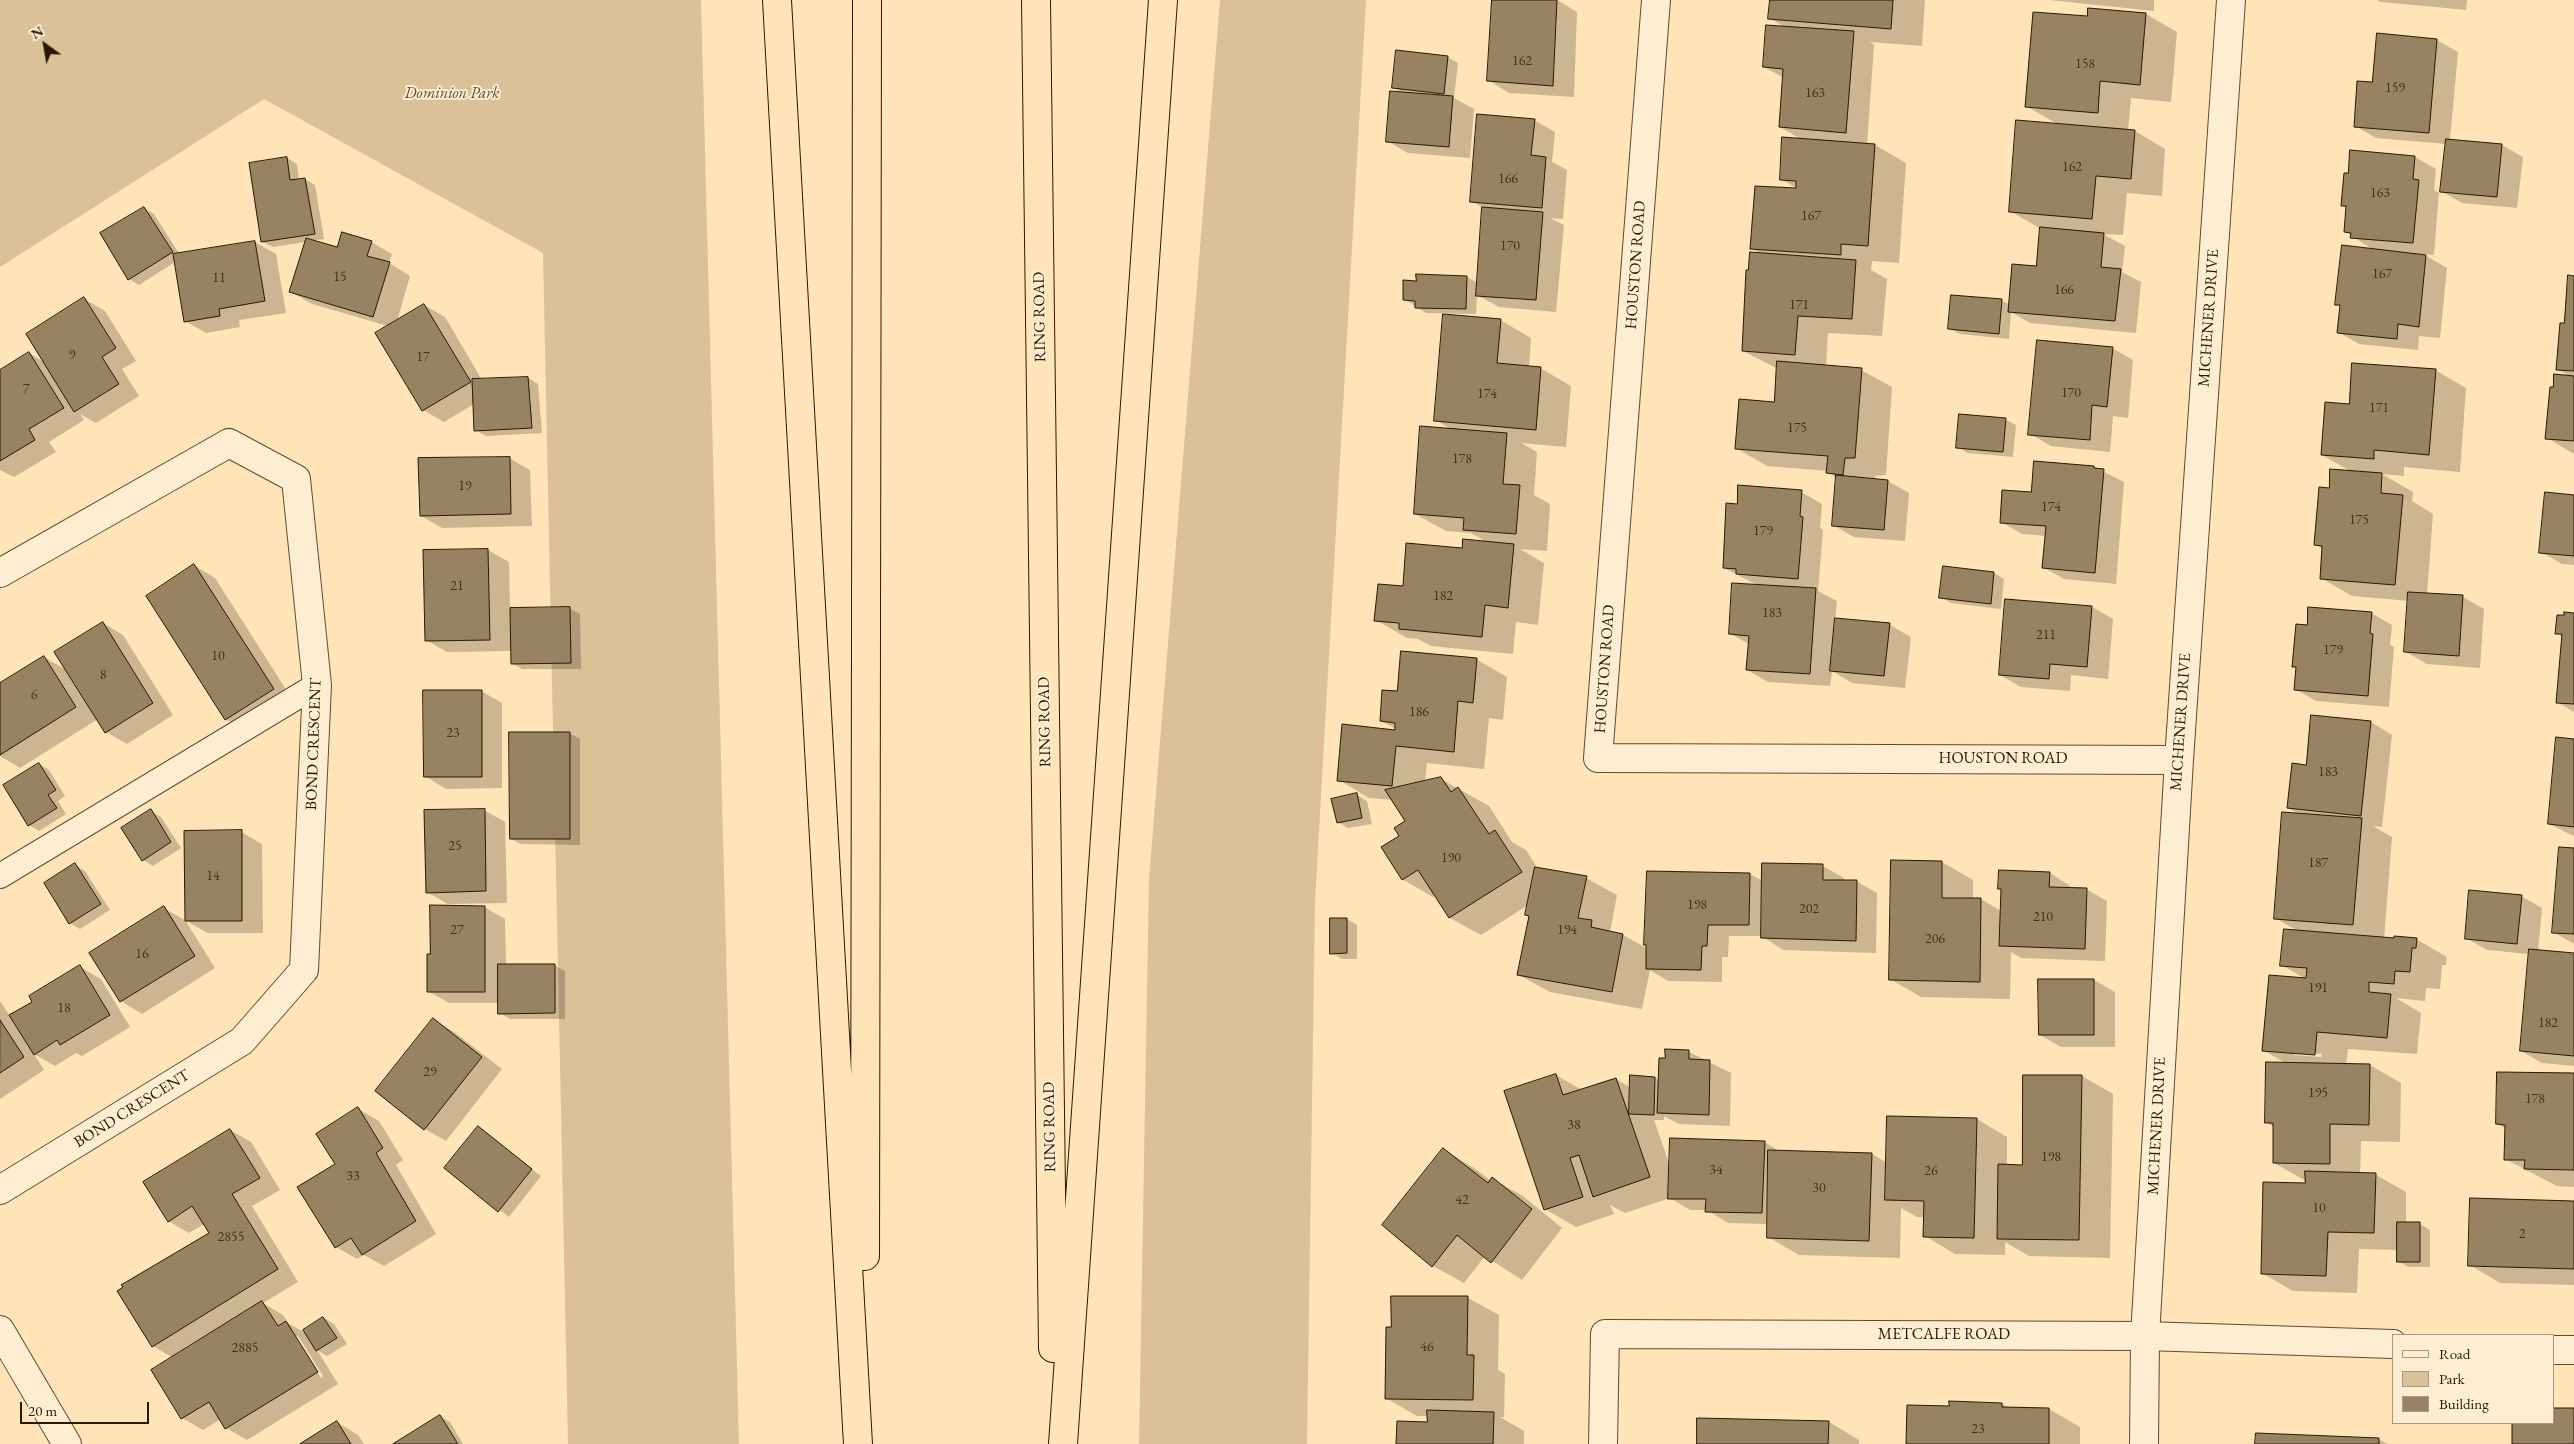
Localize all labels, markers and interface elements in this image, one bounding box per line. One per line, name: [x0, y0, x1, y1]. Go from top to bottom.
north arrow: [20, 20, 70, 70]
text: N: [27, 22, 47, 43]
house number: 162: [1512, 53, 1532, 69]
house number: 158: [2075, 56, 2095, 72]
house number: 159: [2385, 80, 2405, 96]
park label: Dominion Park: [405, 84, 499, 104]
house number: 163: [1805, 85, 1825, 101]
house number: 162: [2062, 159, 2082, 175]
house number: 166: [1498, 171, 1518, 187]
house number: 163: [2370, 185, 2390, 201]
street label: HOUSTON ROAD: [1622, 200, 1650, 330]
house number: 167: [1801, 208, 1821, 224]
house number: 170: [1500, 238, 1520, 254]
street label: MICHENER DRIVE: [2195, 248, 2223, 388]
house number: 167: [2372, 266, 2392, 282]
house number: 15: [333, 269, 347, 285]
house number: 11: [212, 270, 226, 286]
street label: RING ROAD: [1030, 272, 1050, 362]
house number: 166: [2054, 282, 2074, 298]
house number: 171: [1789, 297, 1809, 313]
house number: 9: [69, 347, 75, 363]
house number: 17: [416, 349, 430, 365]
house number: 7: [23, 381, 29, 397]
house number: 170: [2061, 385, 2081, 401]
house number: 174: [1477, 386, 1497, 402]
house number: 171: [2369, 400, 2389, 416]
house number: 175: [1787, 420, 1807, 436]
house number: 178: [1452, 451, 1472, 467]
house number: 19: [458, 478, 472, 494]
house number: 174: [2041, 499, 2061, 515]
house number: 175: [2349, 512, 2369, 528]
house number: 179: [1753, 523, 1773, 539]
house number: 21: [450, 578, 464, 594]
house number: 182: [1433, 588, 1453, 604]
street label: HOUSTON ROAD: [1591, 604, 1619, 734]
house number: 183: [1762, 605, 1782, 621]
house number: 211: [2036, 627, 2056, 643]
house number: 179: [2323, 642, 2343, 658]
house number: 10: [211, 648, 225, 664]
street label: MICHENER DRIVE: [2167, 652, 2195, 792]
house number: 8: [100, 667, 106, 683]
street label: BOND CRESCENT: [302, 677, 326, 811]
street label: RING ROAD: [1035, 677, 1055, 767]
house number: 6: [31, 687, 37, 703]
house number: 186: [1409, 704, 1429, 720]
house number: 23: [446, 725, 460, 741]
street label: HOUSTON ROAD: [1938, 749, 2068, 769]
house number: 183: [2318, 764, 2338, 780]
house number: 25: [448, 838, 462, 854]
house number: 190: [1441, 850, 1461, 866]
house number: 187: [2308, 855, 2328, 871]
house number: 14: [206, 868, 220, 884]
house number: 198: [1687, 897, 1707, 913]
house number: 202: [1799, 901, 1819, 917]
house number: 210: [2033, 909, 2053, 925]
house number: 27: [450, 922, 464, 938]
house number: 194: [1557, 922, 1577, 938]
house number: 206: [1925, 931, 1945, 947]
house number: 16: [135, 946, 149, 962]
house number: 191: [2308, 980, 2328, 996]
house number: 18: [57, 1000, 71, 1016]
house number: 182: [2538, 1015, 2558, 1031]
street label: MICHENER DRIVE: [2144, 1056, 2170, 1196]
house number: 29: [423, 1064, 437, 1080]
street label: BOND CRESCENT: [71, 1066, 193, 1152]
street label: RING ROAD: [1040, 1082, 1060, 1172]
house number: 195: [2308, 1085, 2328, 1101]
house number: 178: [2525, 1091, 2545, 1107]
house number: 38: [1567, 1117, 1581, 1133]
house number: 198: [2041, 1149, 2061, 1165]
house number: 34: [1709, 1162, 1723, 1178]
house number: 26: [1924, 1163, 1938, 1179]
house number: 33: [346, 1168, 360, 1184]
house number: 30: [1812, 1180, 1826, 1196]
house number: 42: [1455, 1192, 1469, 1208]
house number: 10: [2312, 1200, 2326, 1216]
house number: 2: [2519, 1226, 2525, 1242]
house number: 2855: [218, 1229, 244, 1245]
street label: METCALFE ROAD: [1878, 1325, 2010, 1345]
legend: [2392, 1334, 2554, 1424]
house number: 46: [1420, 1339, 1434, 1355]
house number: 2885: [232, 1340, 258, 1356]
text: Road: [2439, 1344, 2470, 1363]
text: Park: [2439, 1369, 2465, 1388]
scale bar: [22, 1392, 151, 1424]
text: Building: [2439, 1394, 2489, 1413]
text: 20 m: [28, 1401, 57, 1420]
house number: 23: [1971, 1421, 1985, 1437]

